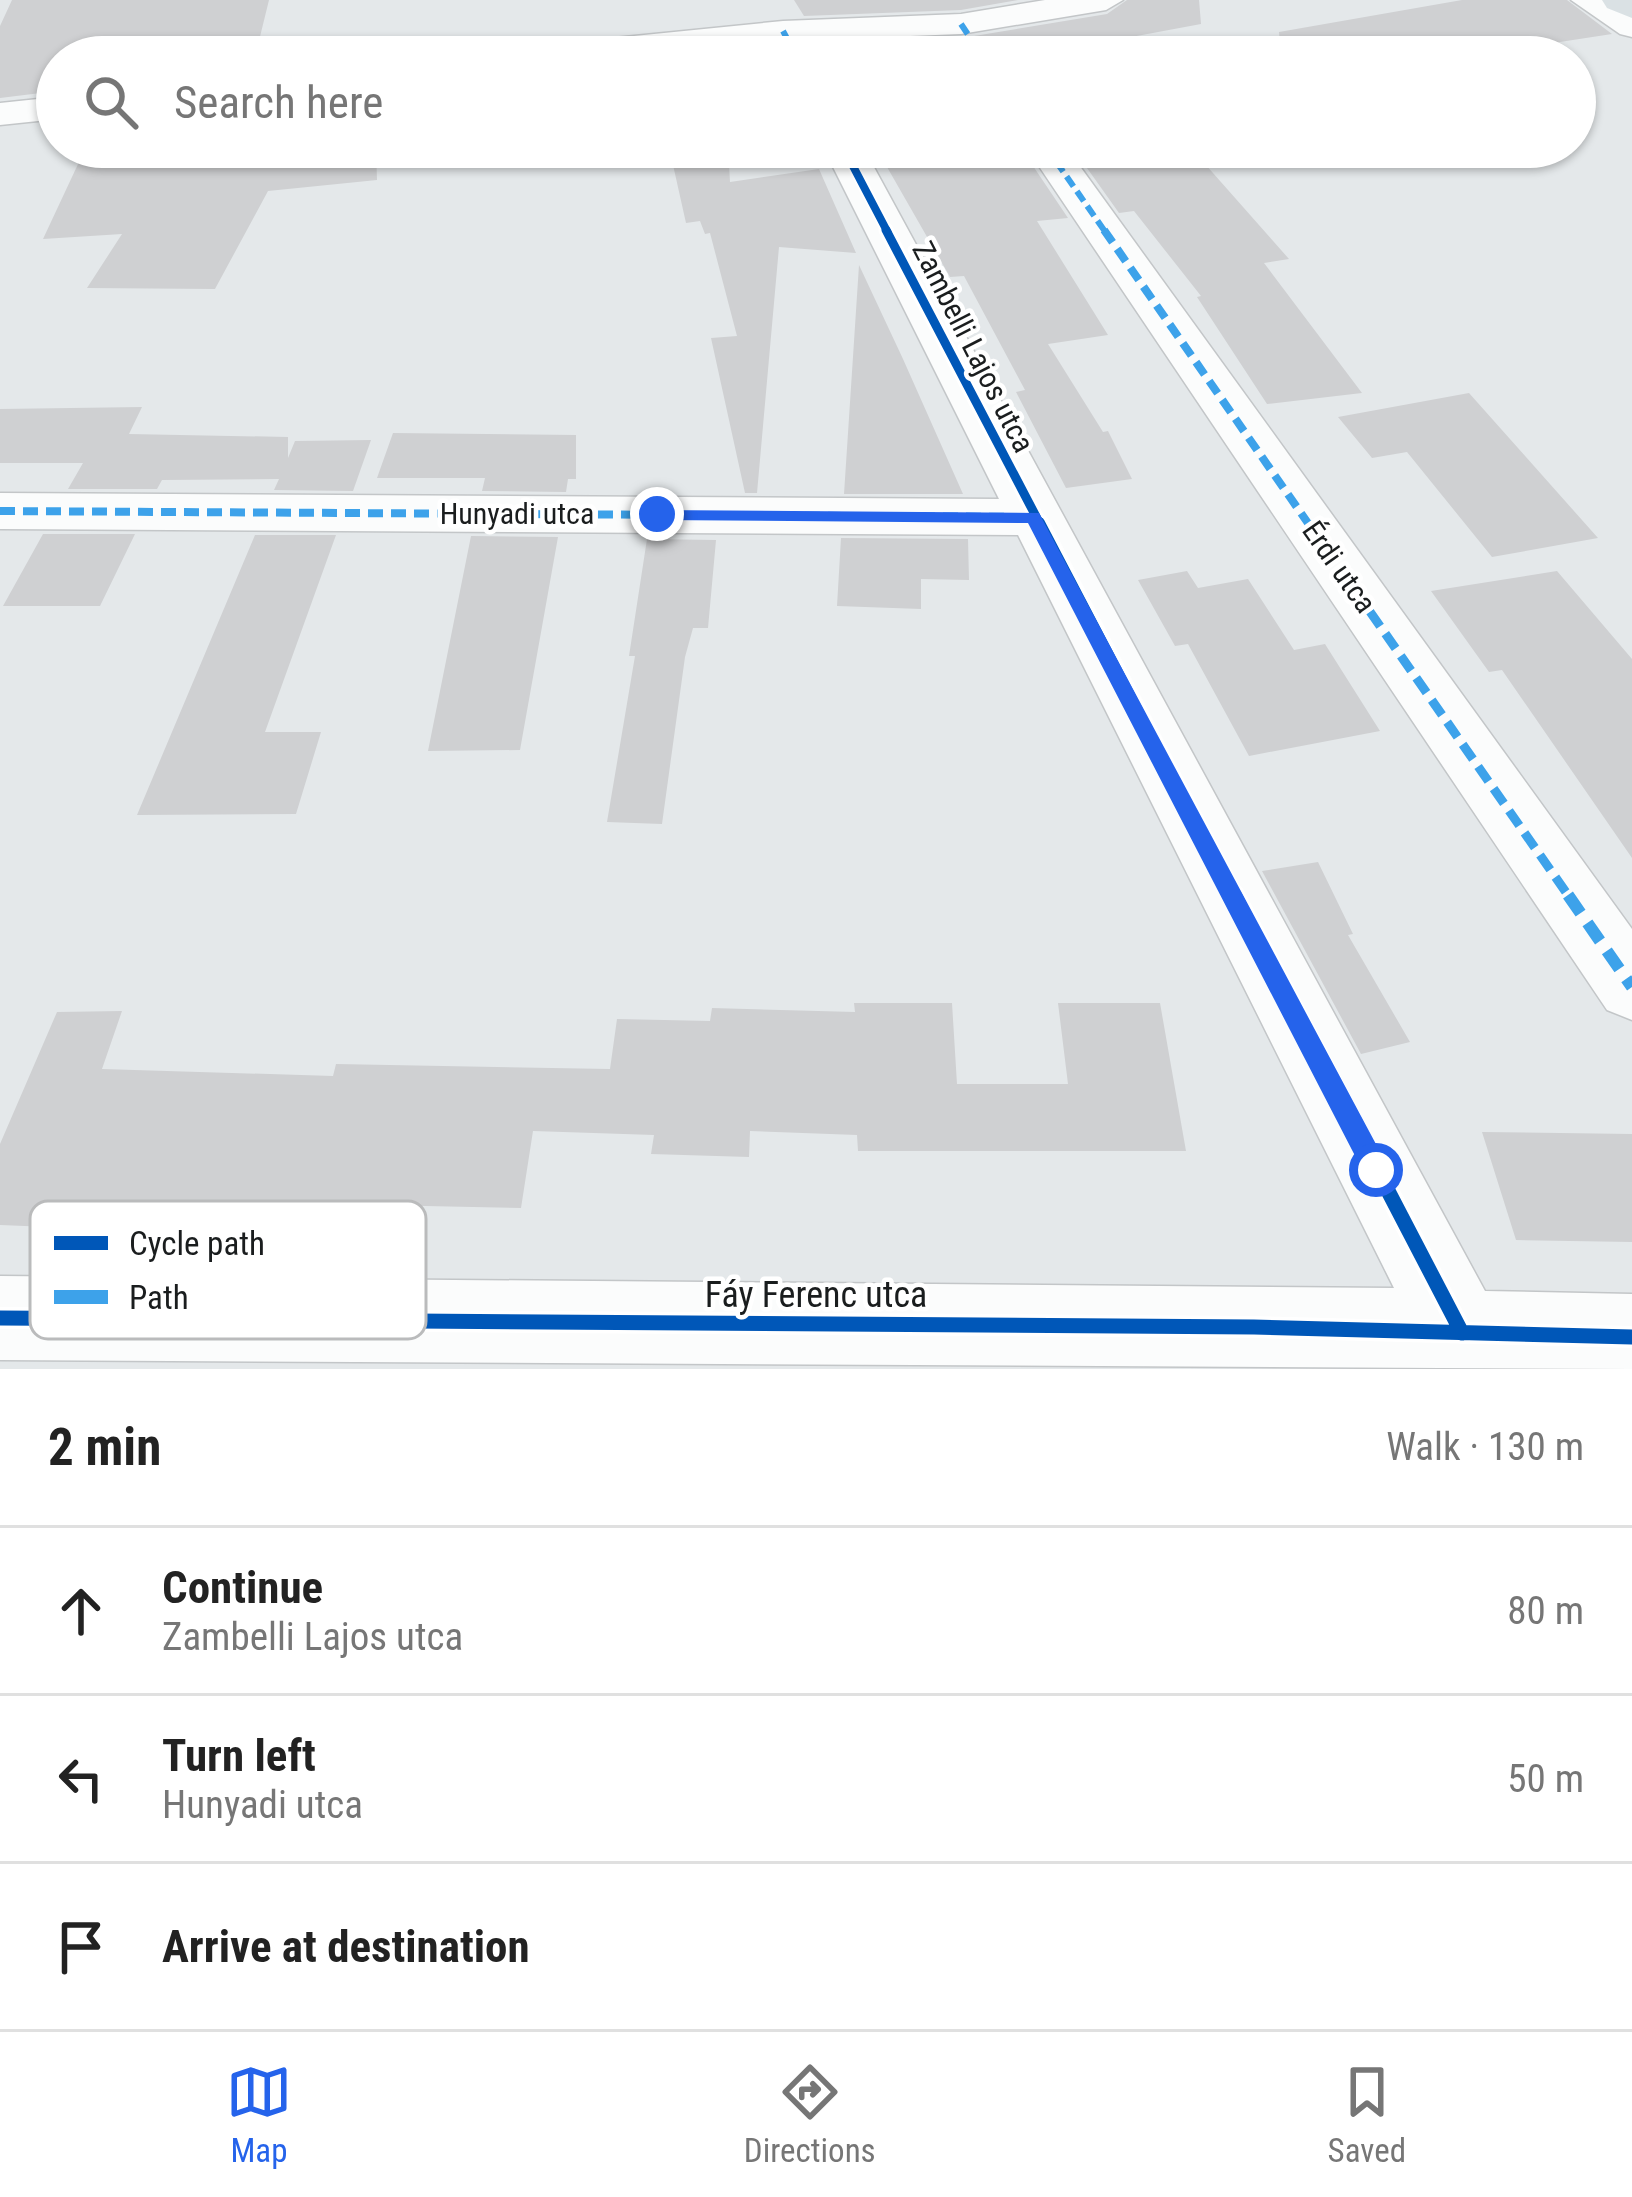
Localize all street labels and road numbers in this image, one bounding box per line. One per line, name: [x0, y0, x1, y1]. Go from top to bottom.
street label: Zambelli Lajos utca: [905, 236, 1042, 458]
street label: Hunyadi utca: [440, 496, 594, 531]
street label: Érdi utca: [1295, 514, 1384, 619]
street label: Fáy Ferenc utca: [705, 1274, 927, 1316]

